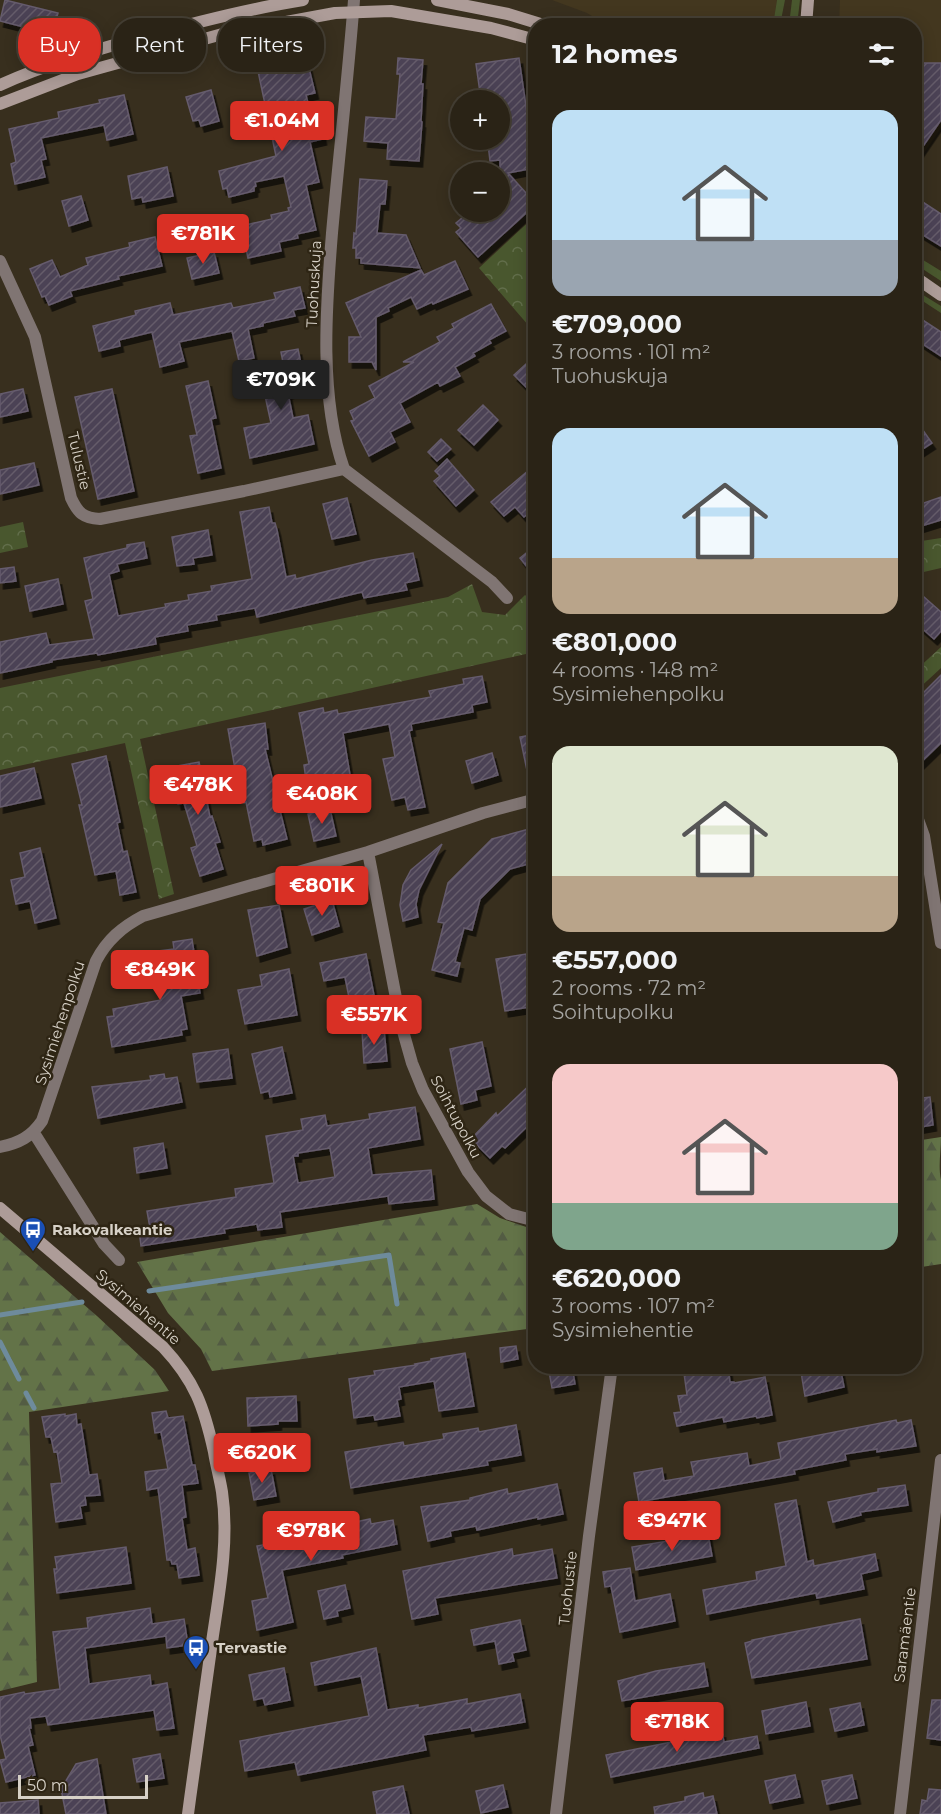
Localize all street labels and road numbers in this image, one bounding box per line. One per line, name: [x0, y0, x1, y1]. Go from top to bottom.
street label: Tuohuskuja: [302, 240, 325, 328]
street label: Tulustie: [64, 430, 95, 492]
street label: Sysimiehenpolku: [30, 958, 89, 1087]
street label: Soihtupolku: [427, 1072, 486, 1162]
street label: Sysimiehentie: [92, 1265, 185, 1349]
street label: Tuohustie: [554, 1550, 581, 1626]
street label: Saramäentie: [889, 1586, 920, 1683]

